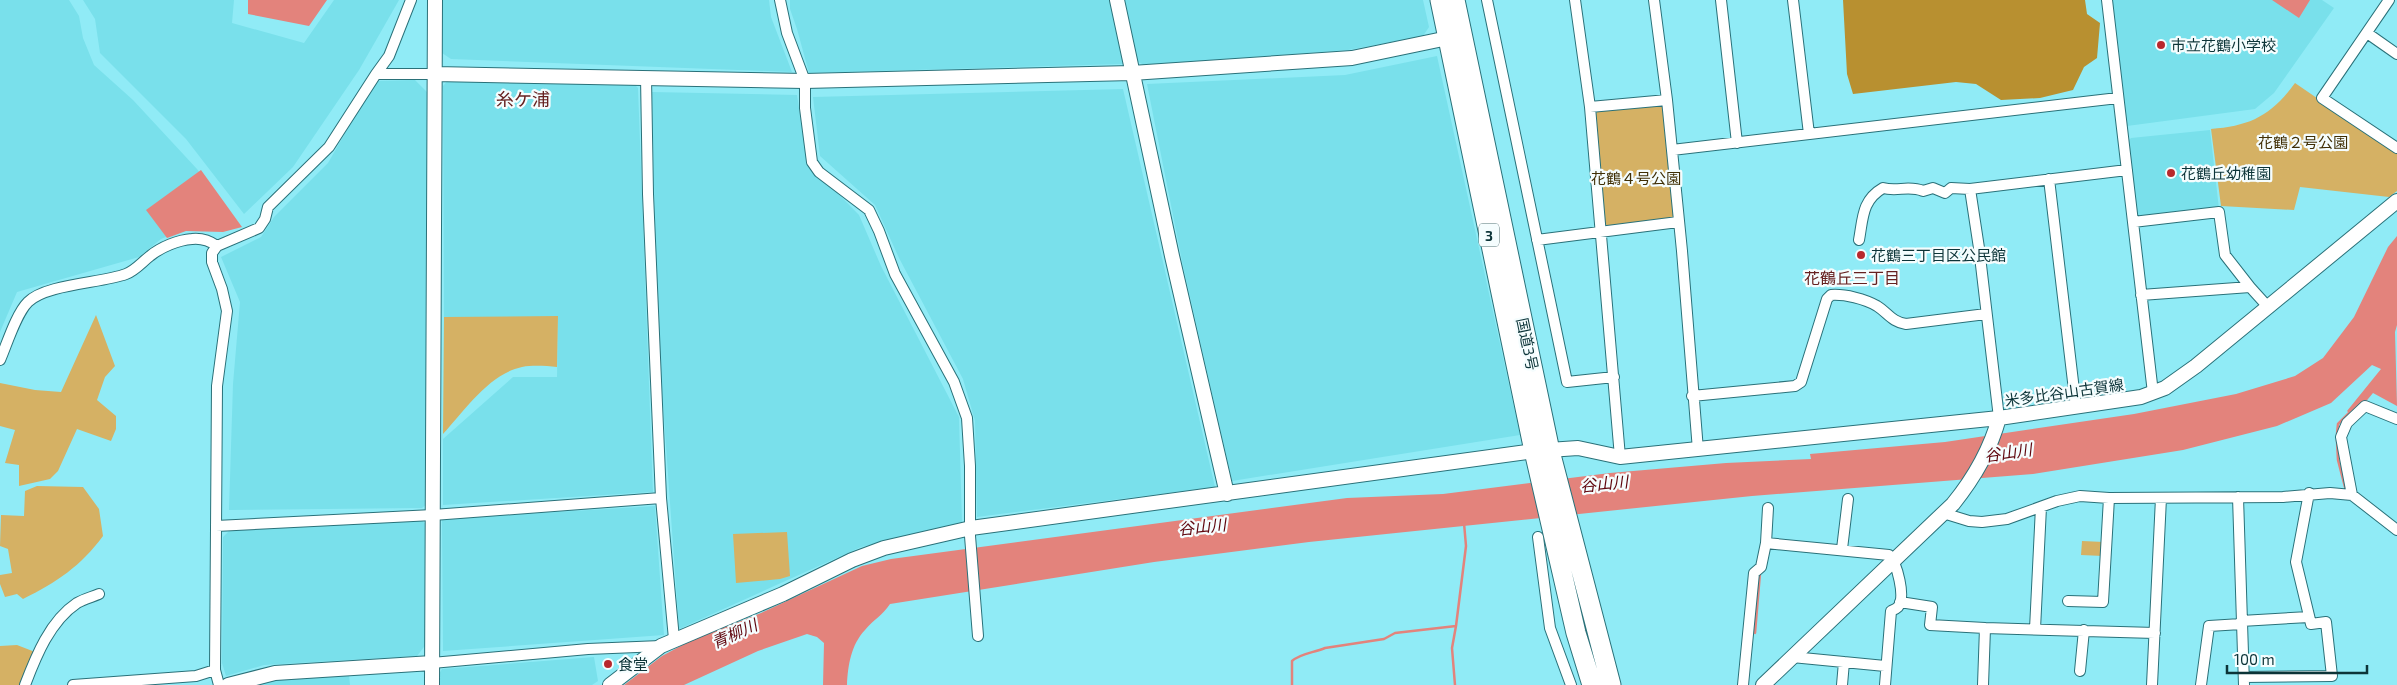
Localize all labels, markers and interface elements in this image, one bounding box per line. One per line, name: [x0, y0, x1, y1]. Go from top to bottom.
place label: 市立花鶴小学校: [2171, 36, 2276, 54]
marker: 市立花鶴小学校: [2155, 39, 2167, 51]
district label: 糸ケ浦: [496, 88, 550, 110]
park label: 花鶴２号公園: [2258, 133, 2348, 151]
place label: 花鶴丘幼稚園: [2181, 164, 2271, 182]
marker: 花鶴丘幼稚園: [2165, 167, 2177, 179]
park label: 花鶴４号公園: [1591, 169, 1681, 187]
road number: 3: [1479, 224, 1499, 246]
place label: 花鶴三丁目区公民館: [1871, 246, 2006, 264]
marker: 花鶴三丁目区公民館: [1855, 249, 1867, 261]
district label: 花鶴丘三丁目: [1804, 268, 1900, 287]
street label: 国道3号: [1514, 316, 1542, 372]
street label: 米多比谷山古賀線: [2003, 375, 2125, 409]
water label: 谷山川: [1983, 439, 2035, 465]
water label: 谷山川: [1579, 471, 1631, 495]
water label: 谷山川: [1177, 514, 1229, 538]
water label: 青柳川: [708, 614, 762, 651]
scale bar: [2227, 642, 2367, 674]
text: 100 m: [2234, 650, 2275, 668]
place label: 食堂: [618, 655, 648, 673]
marker: 食堂: [602, 658, 614, 670]

